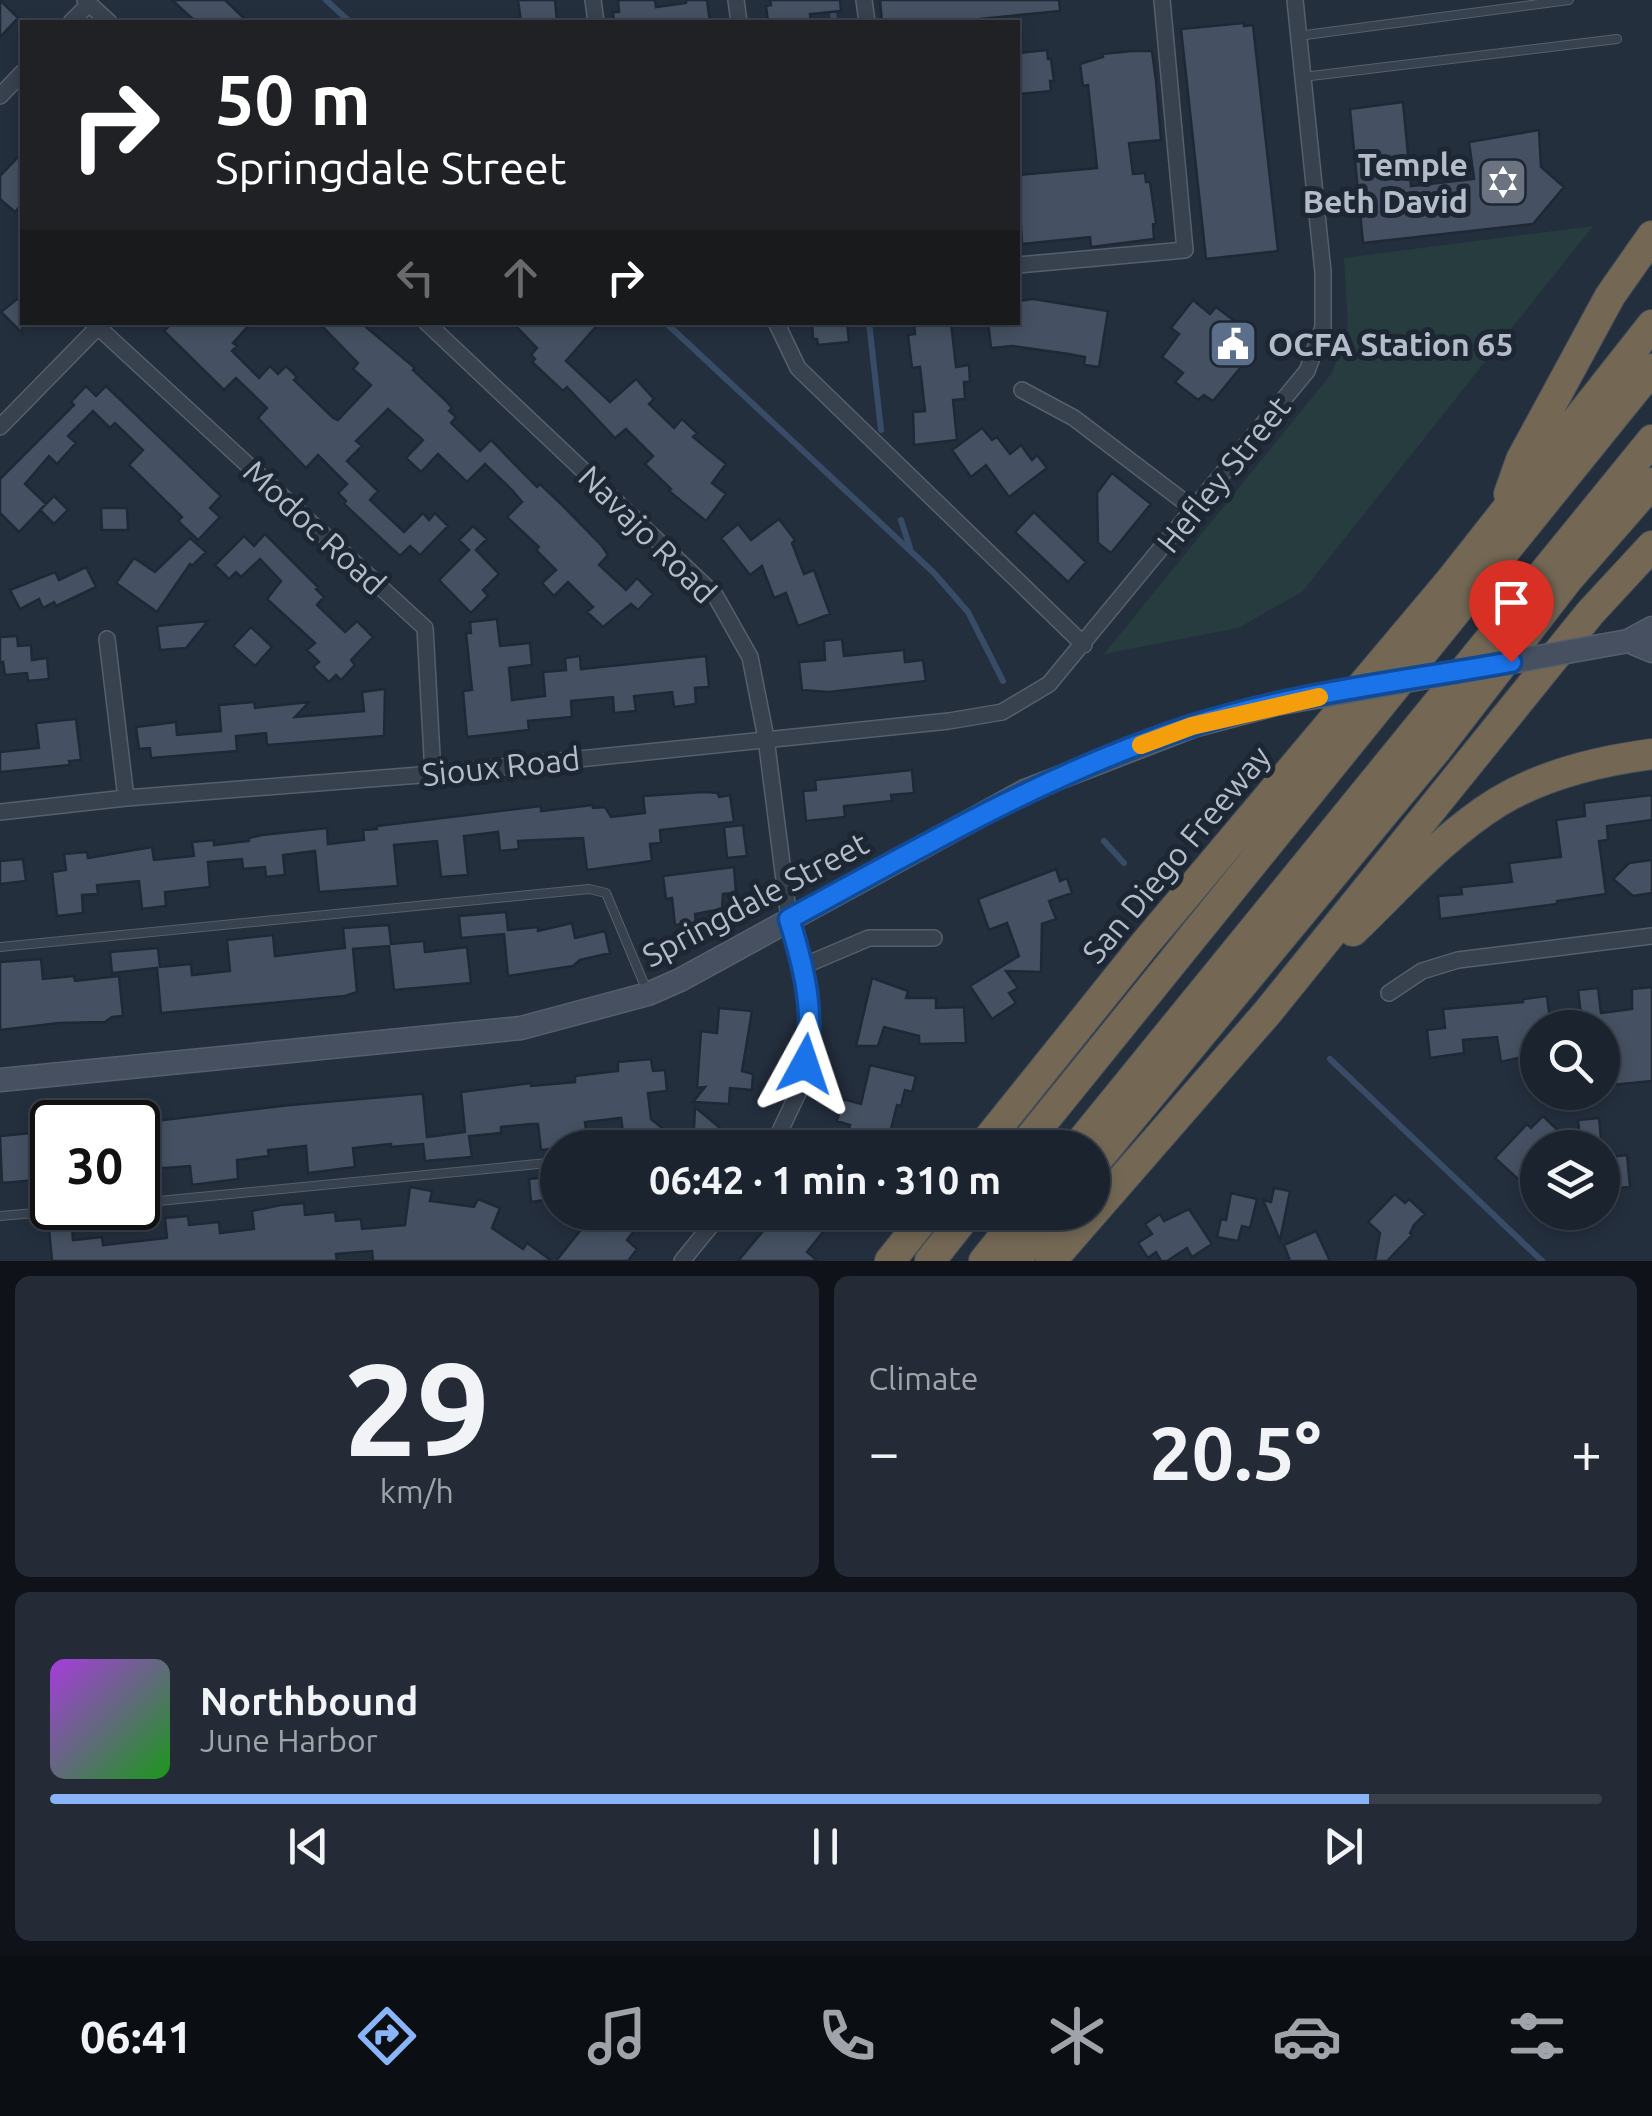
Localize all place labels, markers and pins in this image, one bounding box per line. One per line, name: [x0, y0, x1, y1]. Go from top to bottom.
place label: Temple Beth David: [1303, 146, 1468, 219]
synagogue icon: Temple Beth David: [1477, 156, 1529, 208]
public building icon: OCFA Station 65: [1207, 318, 1259, 370]
place label: OCFA Station 65: [1268, 326, 1513, 362]
pin: [1469, 560, 1554, 663]

